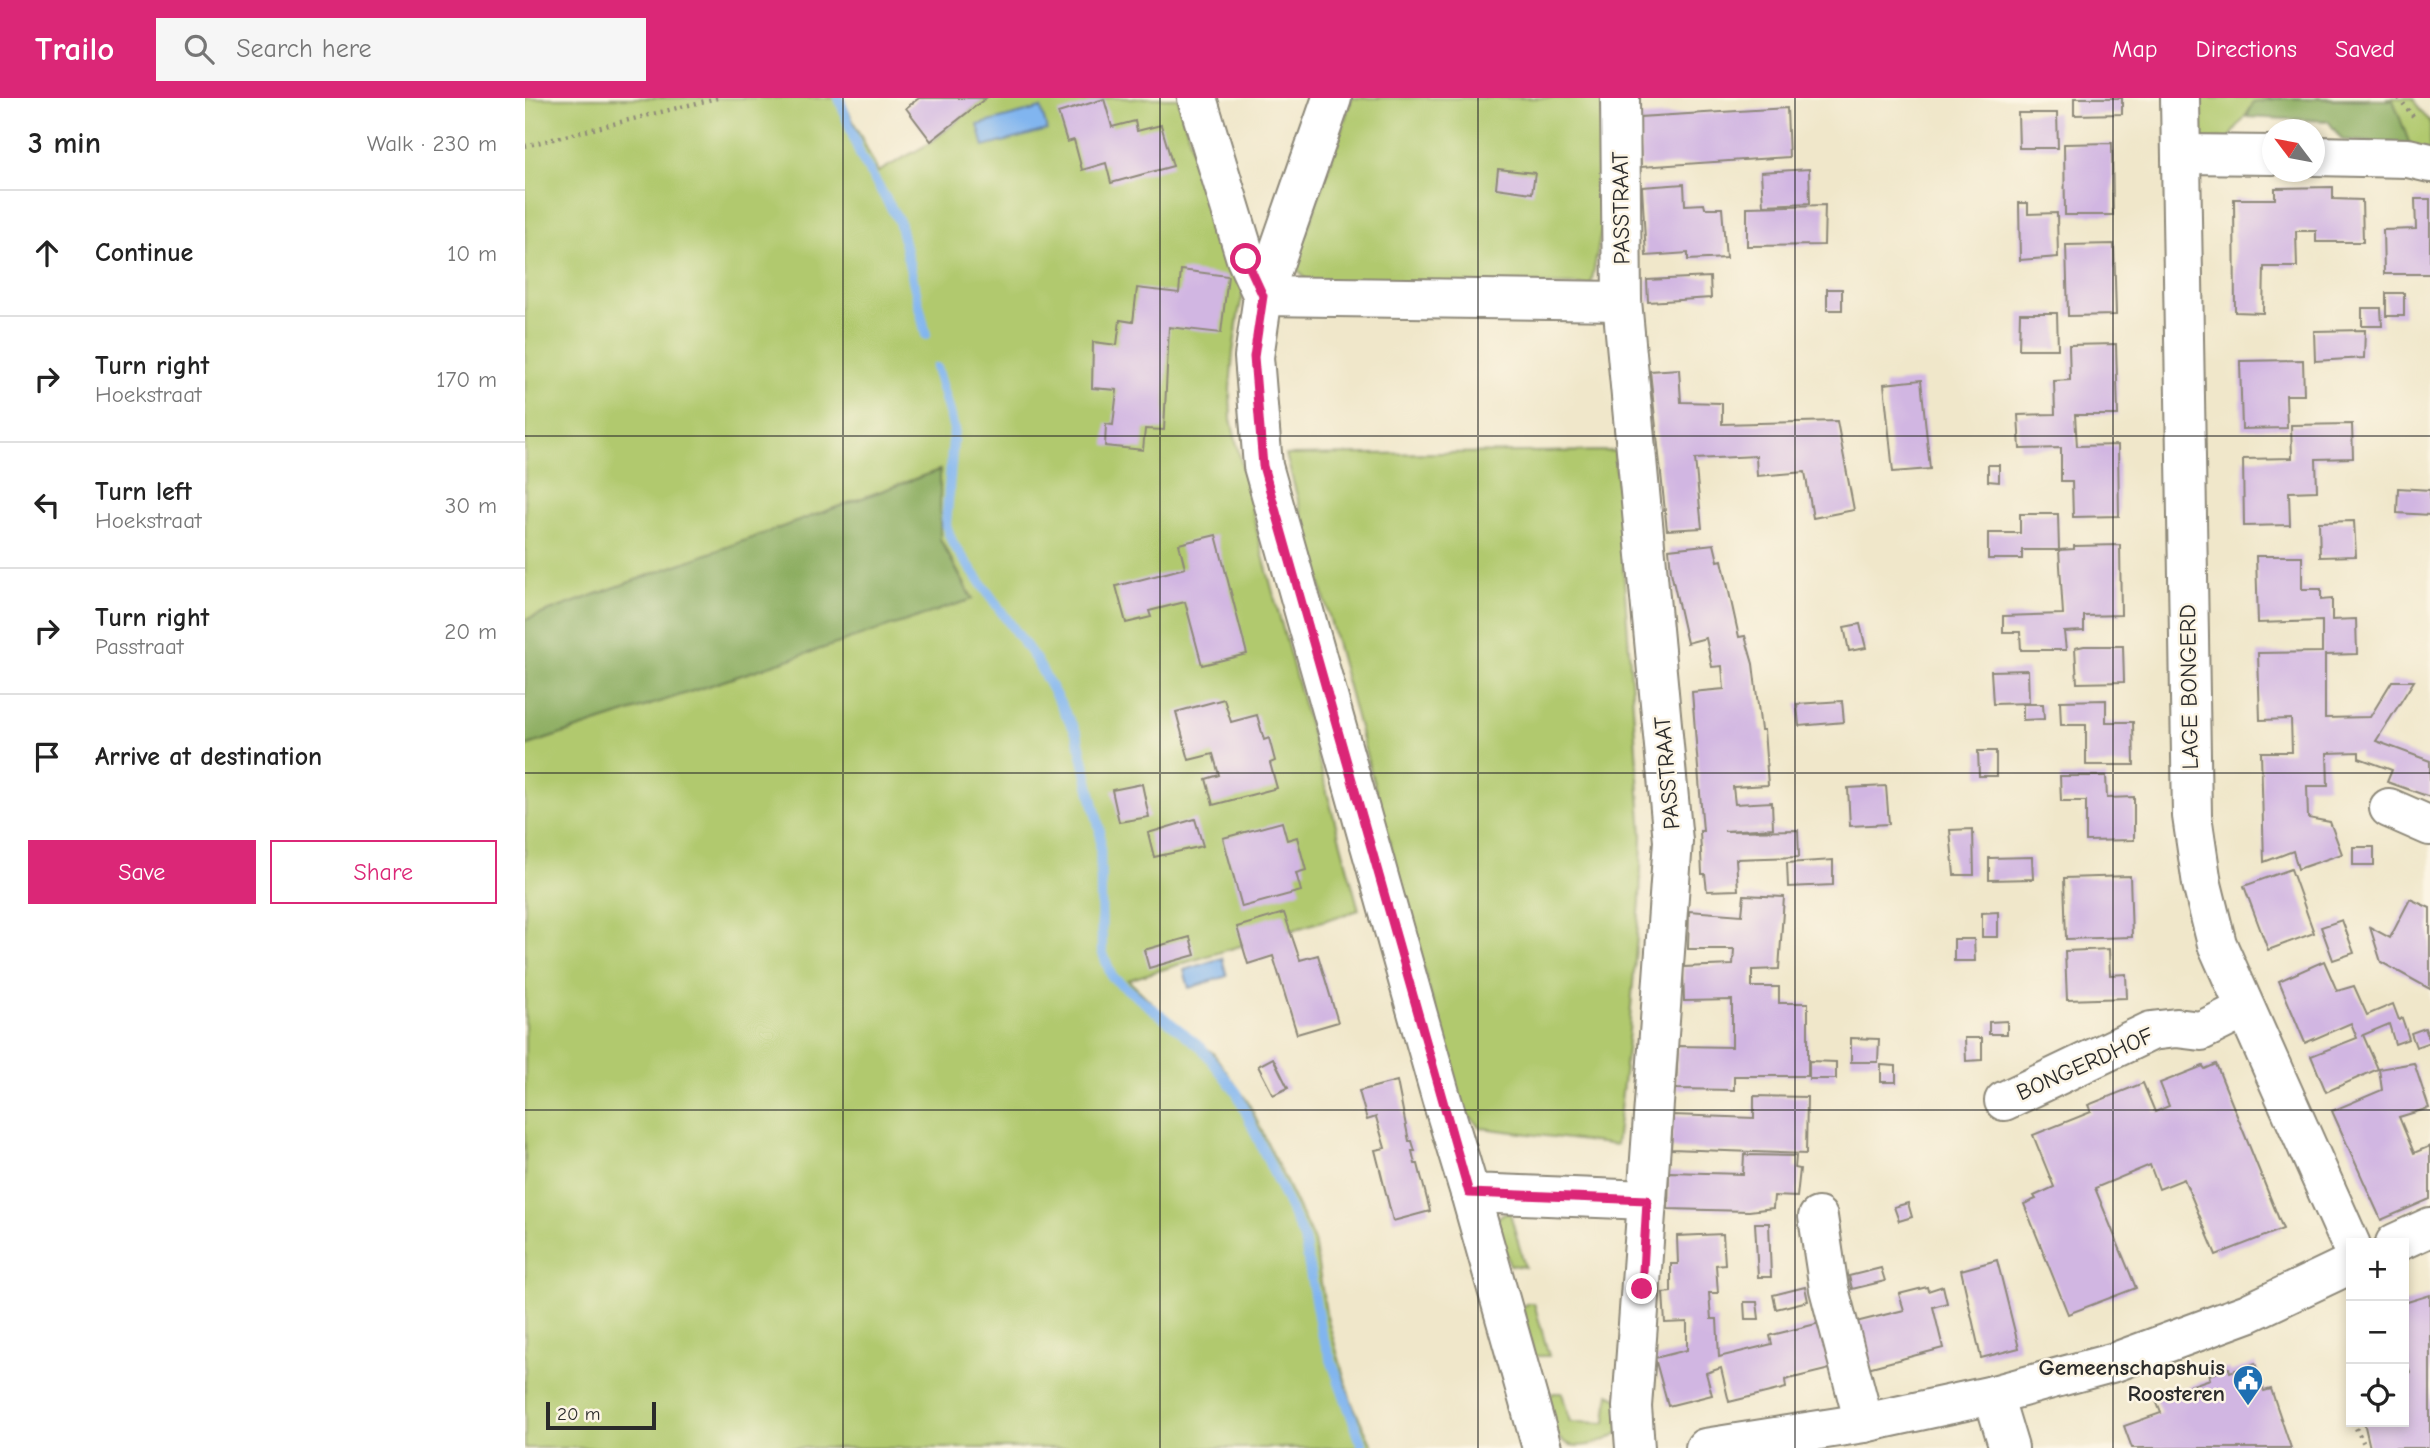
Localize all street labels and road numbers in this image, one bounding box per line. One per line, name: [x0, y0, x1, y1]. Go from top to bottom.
street label: PASSTRAAT: [1607, 151, 1635, 265]
street label: LAGE BONGERD: [2174, 604, 2204, 770]
street label: PASSTRAAT: [1649, 715, 1685, 831]
street label: BONGERDHOF: [2012, 1021, 2158, 1106]

